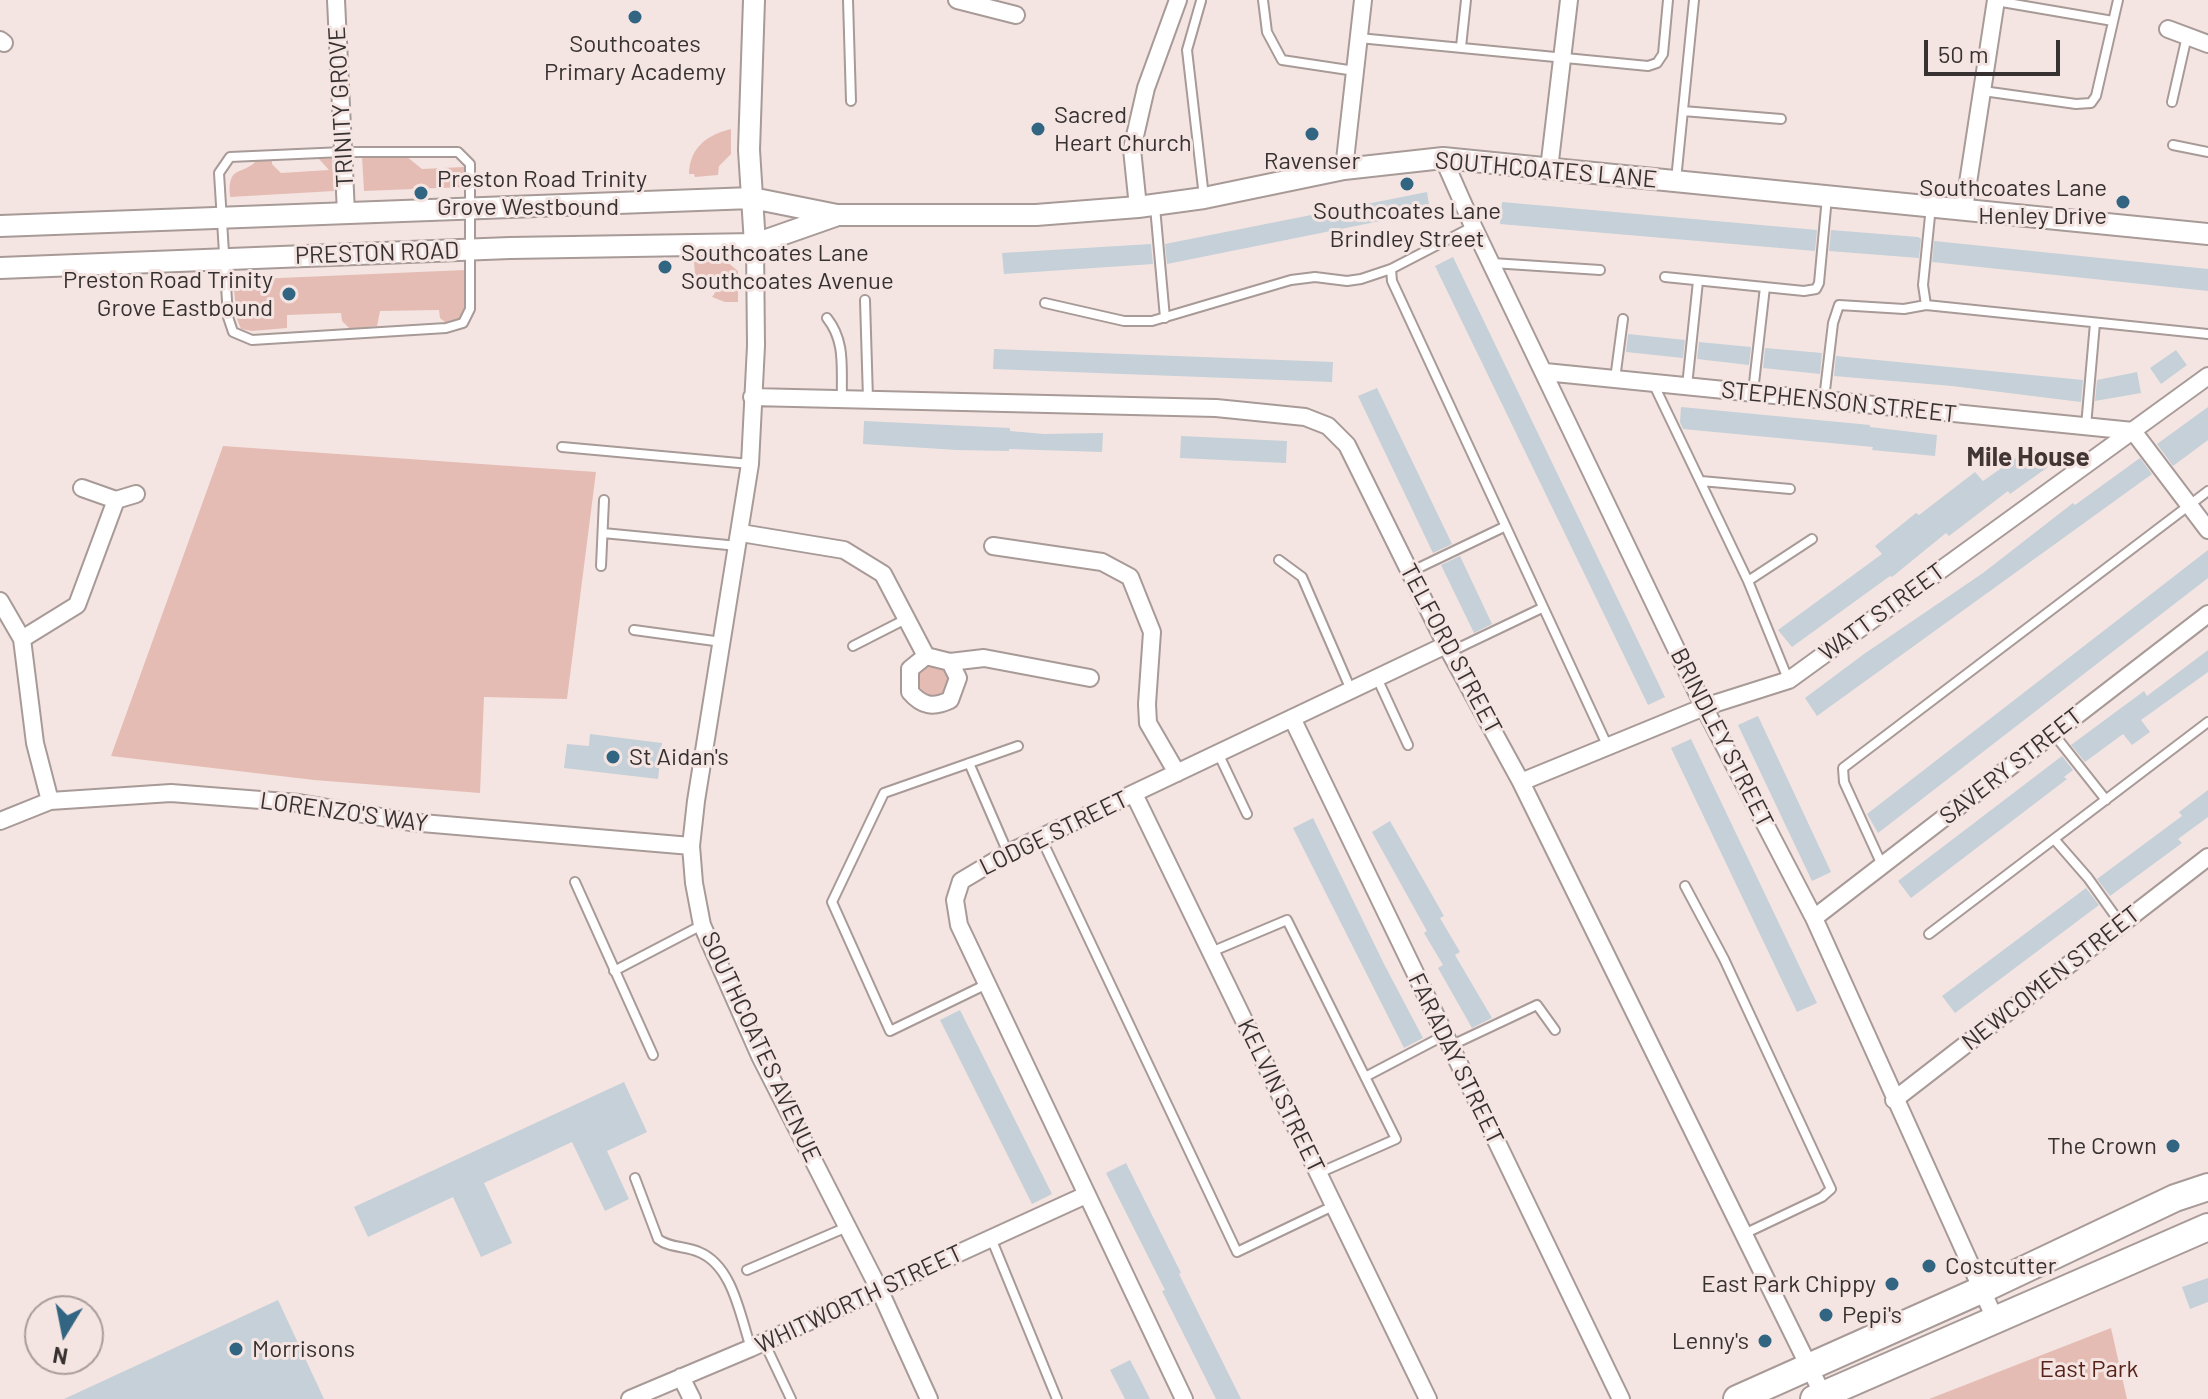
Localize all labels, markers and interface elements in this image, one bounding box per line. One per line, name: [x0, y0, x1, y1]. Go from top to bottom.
marker: Southcoates Primary Academy: [626, 8, 644, 26]
scale bar: [1928, 24, 2064, 74]
street label: TRINITY GROVE: [322, 26, 360, 188]
place label: Southcoates Primary Academy: [544, 30, 726, 86]
text: 50 m: [1938, 39, 1989, 68]
place label: Sacred Heart Church: [1054, 101, 1192, 157]
marker: Sacred Heart Church: [1029, 120, 1047, 138]
marker: Ravenser: [1303, 125, 1321, 143]
street label: SOUTHCOATES LANE: [1434, 146, 1658, 194]
place label: Ravenser: [1264, 147, 1360, 175]
place label: Preston Road Trinity Grove Westbound: [437, 165, 647, 221]
place label: Southcoates Lane Henley Drive: [1919, 174, 2107, 230]
marker: Southcoates Lane Brindley Street: [1398, 175, 1416, 193]
marker: Preston Road Trinity Grove Westbound: [412, 184, 430, 202]
marker: Southcoates Lane Henley Drive: [2114, 193, 2132, 211]
place label: Southcoates Lane Brindley Street: [1313, 197, 1501, 253]
street label: PRESTON ROAD: [294, 236, 460, 270]
place label: Southcoates Lane Southcoates Avenue: [681, 239, 894, 295]
marker: Southcoates Lane Southcoates Avenue: [656, 258, 674, 276]
place label: Preston Road Trinity Grove Eastbound: [63, 266, 273, 322]
marker: Preston Road Trinity Grove Eastbound: [280, 285, 298, 303]
street label: STEPHENSON STREET: [1720, 375, 1958, 429]
district label: Mile House: [1966, 441, 2090, 473]
street label: WATT STREET: [1813, 557, 1951, 667]
street label: TELFORD STREET: [1394, 559, 1508, 739]
street label: BRINDLEY STREET: [1664, 643, 1780, 833]
street label: SAVERY STREET: [1934, 701, 2088, 831]
place label: St Aidan's: [629, 743, 729, 771]
marker: St Aidan's: [604, 748, 622, 766]
street label: LODGE STREET: [975, 785, 1133, 881]
street label: LORENZO'S WAY: [258, 786, 430, 838]
street label: NEWCOMEN STREET: [1956, 900, 2146, 1056]
street label: SOUTHCOATES AVENUE: [695, 927, 827, 1167]
street label: FARADAY STREET: [1402, 969, 1510, 1149]
street label: KELVIN STREET: [1231, 1014, 1331, 1178]
place label: The Crown: [2047, 1132, 2157, 1160]
marker: The Crown: [2164, 1137, 2182, 1155]
street label: WHITWORTH STREET: [751, 1238, 967, 1360]
place label: Costcutter: [1945, 1252, 2057, 1280]
marker: Costcutter: [1920, 1257, 1938, 1275]
place label: East Park Chippy: [1701, 1270, 1876, 1298]
marker: East Park Chippy: [1883, 1275, 1901, 1293]
north arrow: [24, 1295, 104, 1375]
place label: Pepi's: [1842, 1301, 1902, 1329]
marker: Pepi's: [1817, 1306, 1835, 1324]
place label: Lenny's: [1672, 1327, 1749, 1355]
marker: Lenny's: [1756, 1332, 1774, 1350]
place label: Morrisons: [252, 1335, 355, 1363]
marker: Morrisons: [227, 1340, 245, 1358]
text: N: [51, 1343, 70, 1371]
park label: East Park: [2040, 1355, 2138, 1383]

